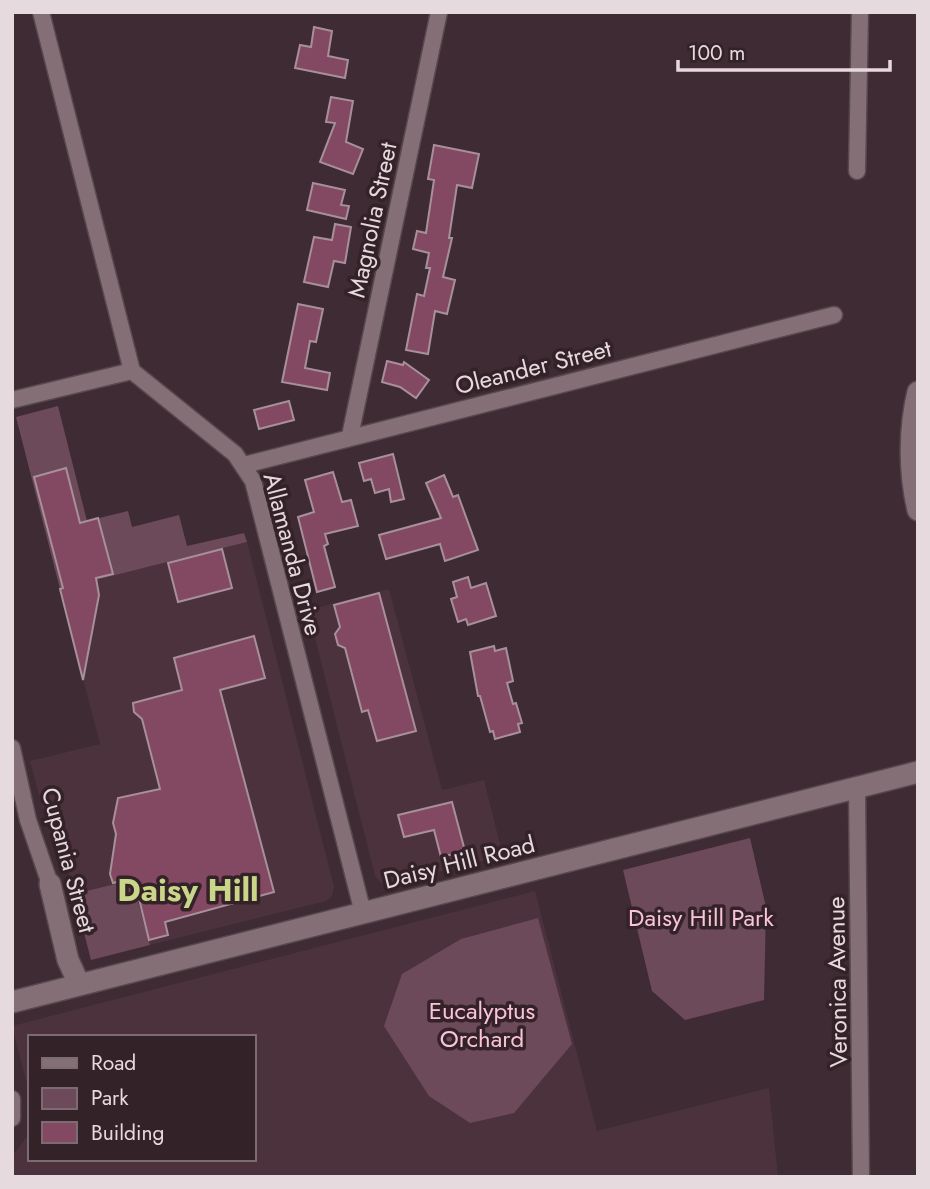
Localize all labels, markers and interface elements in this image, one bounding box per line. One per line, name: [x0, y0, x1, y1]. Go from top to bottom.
scale bar: [678, 28, 890, 72]
text: 100 m: [688, 38, 745, 68]
street label: Magnolia Street: [338, 139, 406, 301]
street label: Oleander Street: [451, 331, 615, 403]
street label: Allamanda Drive: [254, 469, 332, 639]
street label: Cupania Street: [33, 783, 105, 937]
street label: Daisy Hill Road: [380, 826, 538, 898]
district label: Daisy Hill: [117, 867, 259, 913]
street label: Veronica Avenue: [818, 896, 856, 1068]
park label: Daisy Hill Park: [628, 900, 774, 935]
park label: Eucalyptus Orchard: [429, 993, 535, 1056]
legend: [28, 1035, 256, 1161]
text: Road: [91, 1048, 136, 1078]
text: Park: [91, 1083, 129, 1113]
text: Building: [91, 1118, 164, 1148]

